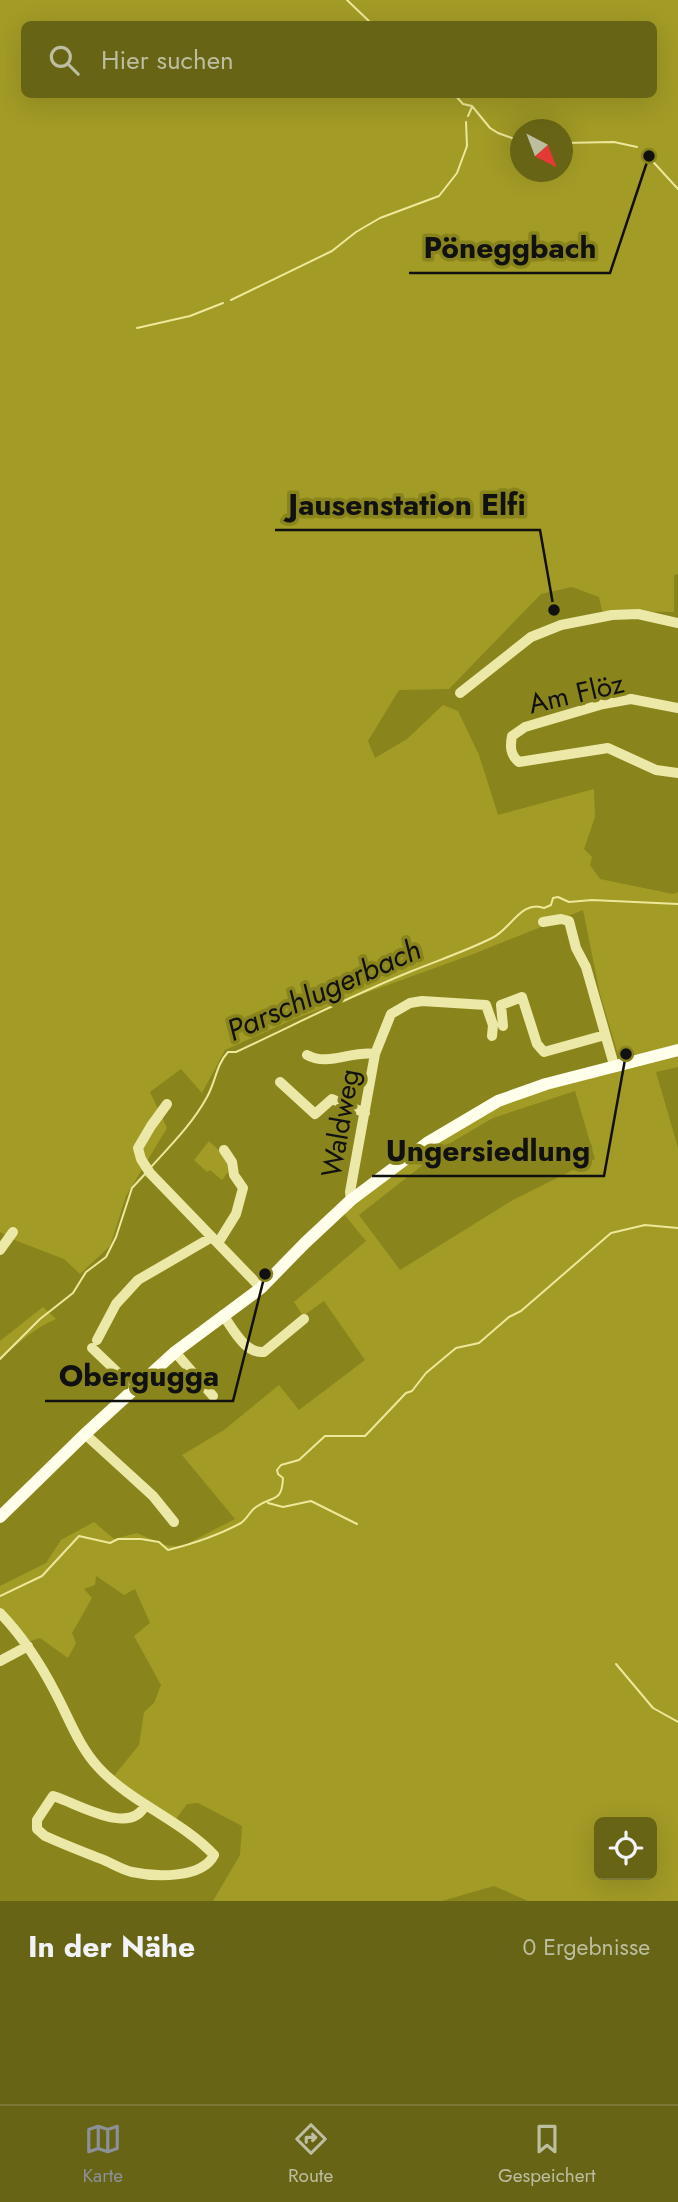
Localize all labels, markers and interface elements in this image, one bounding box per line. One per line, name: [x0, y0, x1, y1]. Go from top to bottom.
search box: [21, 21, 657, 98]
icon: search: [45, 41, 83, 79]
text: Hier suchen: [101, 41, 234, 79]
north arrow: [510, 119, 573, 182]
callout: Pöneggbach: [409, 222, 610, 273]
text: Pöneggbach: [423, 226, 597, 269]
callout: Jausenstation Elfi: [275, 479, 540, 530]
text: Jausenstation Elfi: [283, 483, 526, 526]
street label: Am Flöz: [524, 663, 628, 724]
water label: Parschlugerbach: [220, 928, 428, 1052]
street label: Waldweg: [311, 1065, 370, 1181]
callout: Ungersiedlung: [372, 1125, 604, 1176]
text: Ungersiedlung: [386, 1129, 590, 1172]
callout: Obergugga: [45, 1350, 233, 1401]
text: Obergugga: [59, 1354, 219, 1397]
map controls: [594, 1817, 657, 1880]
button: locate: [594, 1817, 657, 1880]
text: In der Nähe: [28, 1925, 195, 1968]
text: 0 Ergebnisse: [523, 1930, 650, 1964]
tab: Karte: [82, 2120, 123, 2189]
tab: Route: [288, 2120, 333, 2189]
tab: Gespeichert: [498, 2120, 596, 2189]

